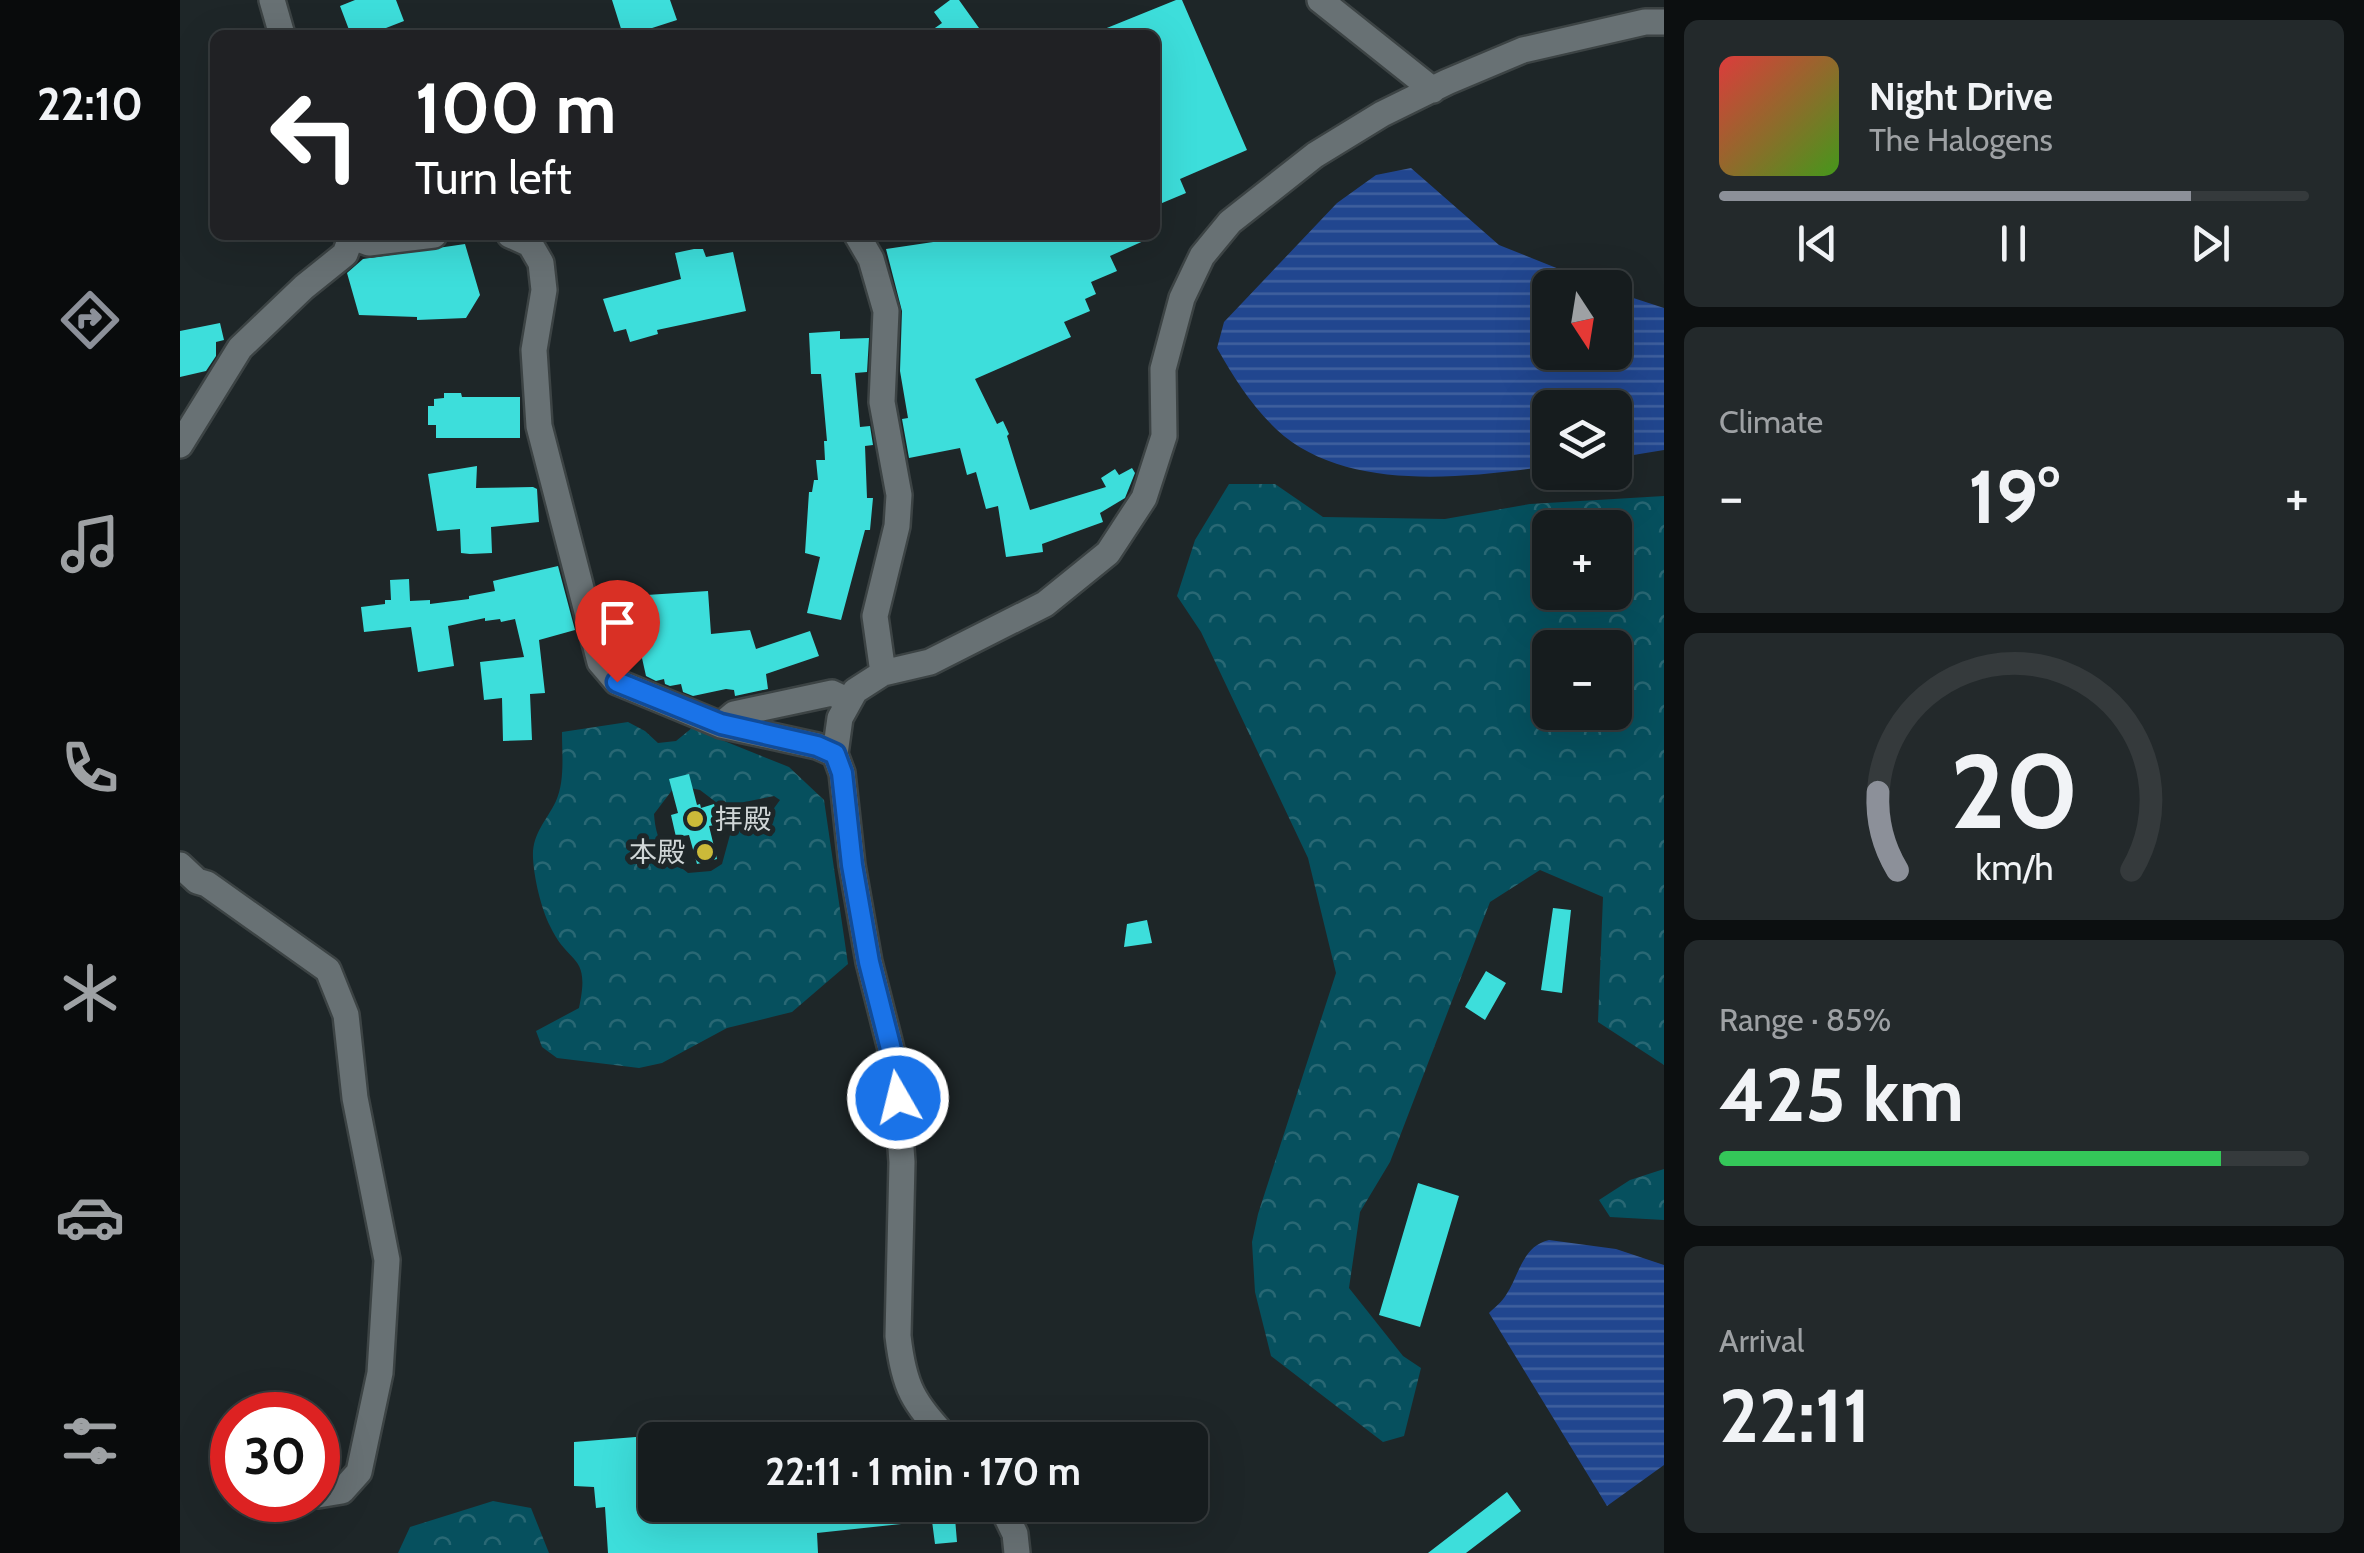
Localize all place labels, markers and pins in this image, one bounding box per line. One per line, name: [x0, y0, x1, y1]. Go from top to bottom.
pin: [575, 580, 660, 683]
place label: 拝殿: [715, 802, 771, 836]
marker: 拝殿: [684, 808, 706, 830]
place label: 本殿: [629, 835, 685, 869]
marker: 本殿: [694, 841, 716, 863]

